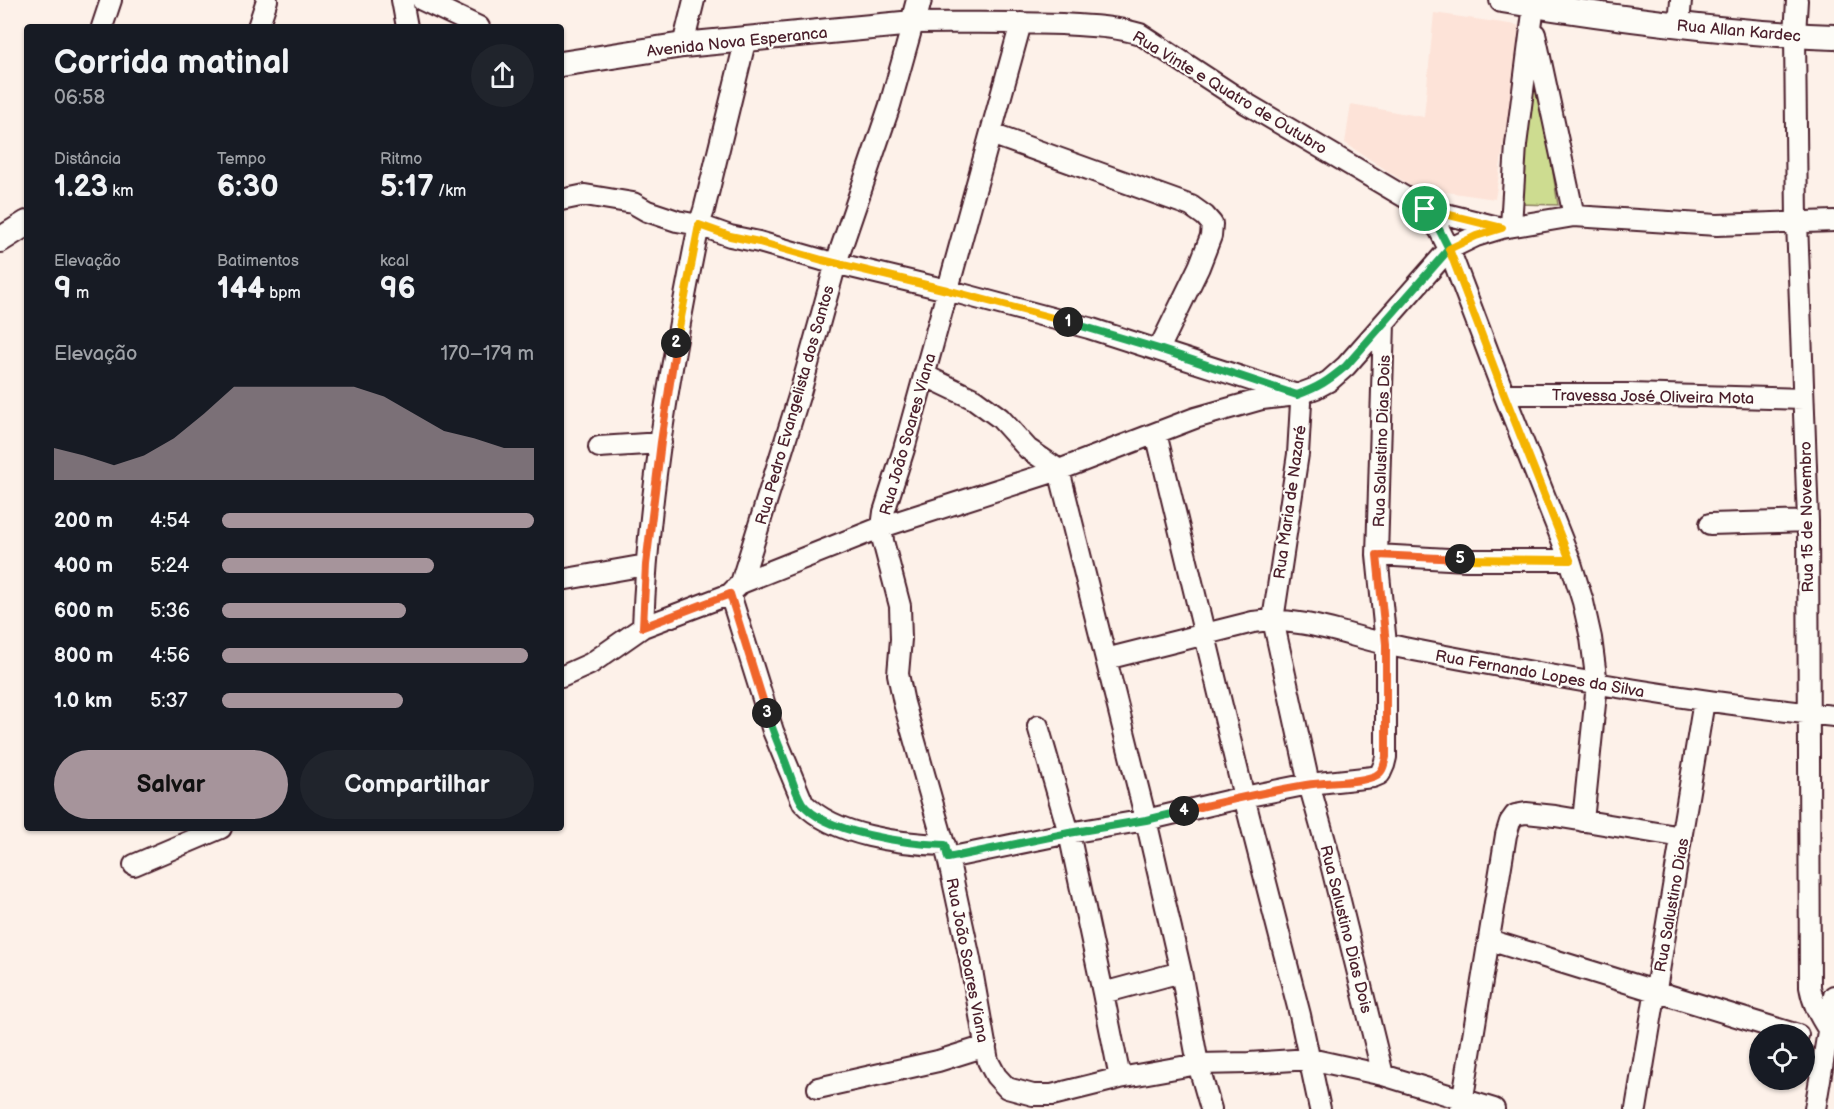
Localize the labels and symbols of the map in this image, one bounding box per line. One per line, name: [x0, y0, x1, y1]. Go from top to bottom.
street label: Rua Allan Kardec: [1676, 17, 1802, 46]
street label: Avenida Nova Esperanca: [646, 24, 829, 61]
street label: Rua Vinte e Quatro de Outubro: [1129, 28, 1330, 159]
pin: [1399, 183, 1450, 234]
street label: Rua Pedro Evangelista dos Santos: [752, 284, 839, 527]
pin: 1: [1053, 307, 1083, 337]
pin: 2: [661, 328, 691, 358]
street label: Rua João Soares Viana: [876, 351, 941, 518]
street label: Rua Salustino Dias Dois: [1370, 354, 1395, 528]
street label: Travessa José Oliveira Mota: [1552, 386, 1754, 409]
street label: Rua Maria de Nazaré: [1270, 424, 1311, 580]
street label: Rua 15 de Novembro: [1797, 441, 1818, 593]
pin: 5: [1445, 544, 1475, 574]
street label: Rua Fernando Lopes da Silva: [1434, 647, 1646, 702]
pin: 3: [752, 698, 782, 728]
pin: 4: [1169, 796, 1199, 826]
street label: Rua Salustino Dias: [1651, 837, 1694, 974]
street label: Rua Salustino Dias Dois: [1315, 843, 1376, 1015]
street label: Rua João Soares Viana: [941, 876, 992, 1044]

